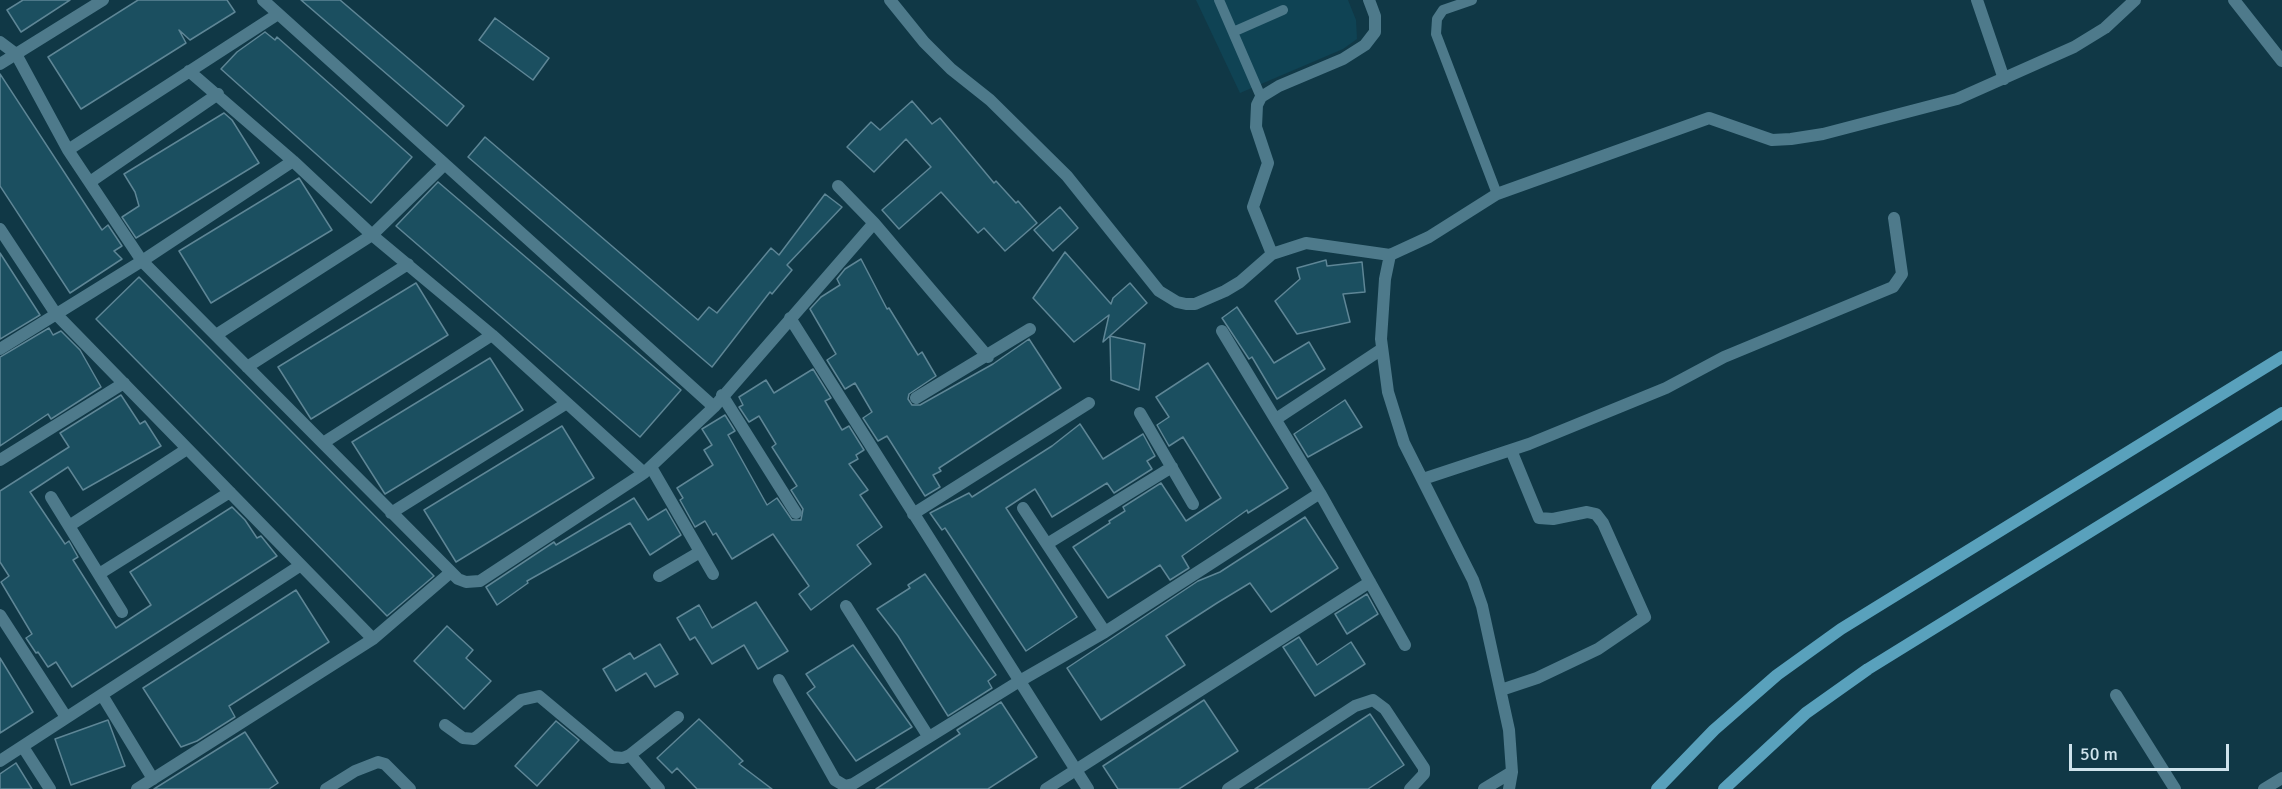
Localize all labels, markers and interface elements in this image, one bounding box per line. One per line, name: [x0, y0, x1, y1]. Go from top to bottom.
scale bar: [2072, 732, 2232, 770]
text: 50 m: [2080, 743, 2118, 765]

